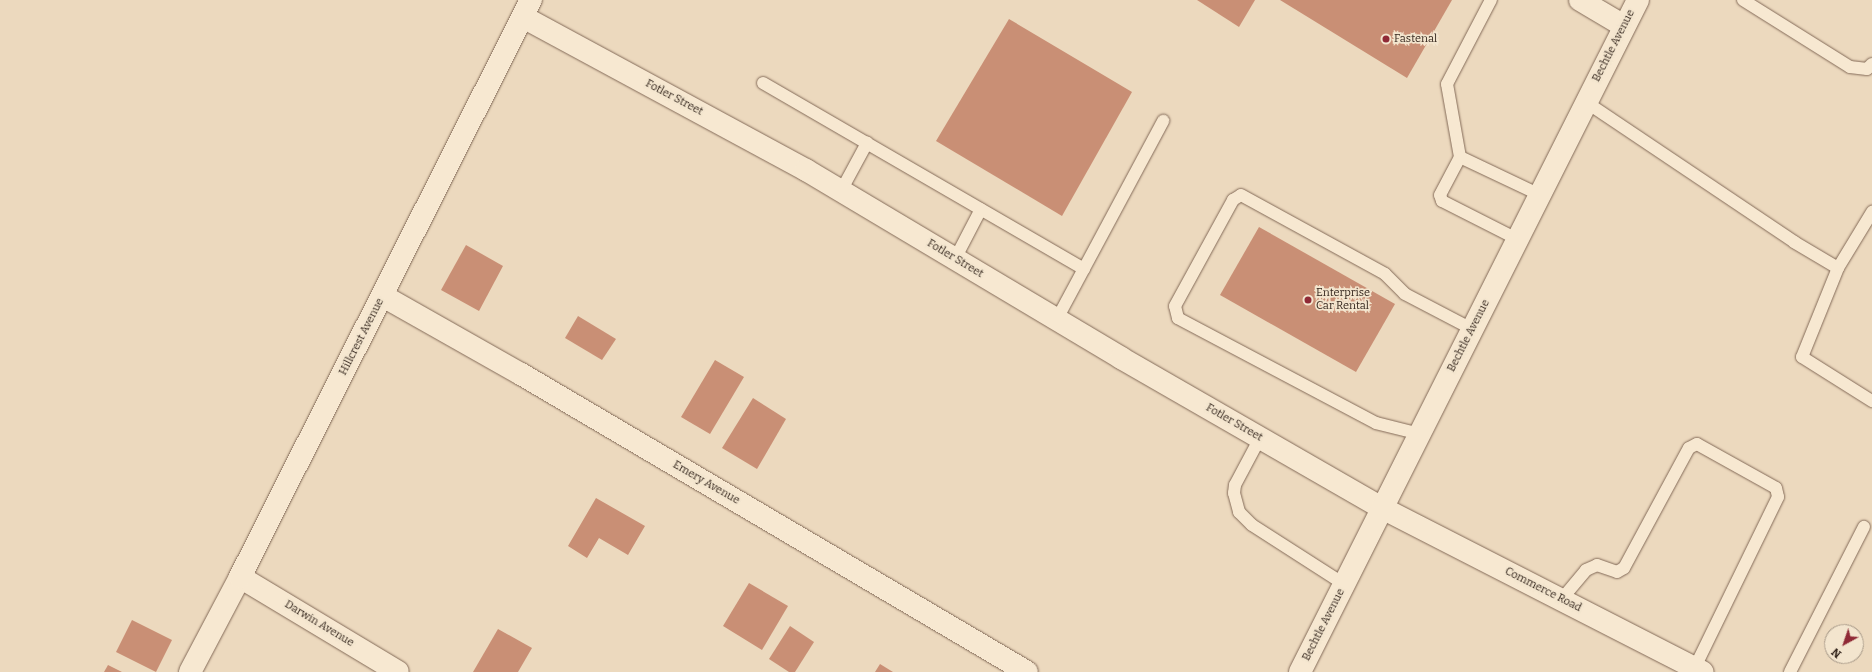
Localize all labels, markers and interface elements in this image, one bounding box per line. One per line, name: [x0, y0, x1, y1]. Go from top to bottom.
street label: Bechtle Avenue: [1590, 8, 1638, 84]
place label: Fastenal: [1394, 32, 1437, 46]
marker: Fastenal: [1381, 34, 1391, 44]
street label: Fotler Street: [643, 77, 705, 119]
street label: Fotler Street: [925, 237, 985, 281]
place label: Enterprise Car Rental: [1316, 287, 1370, 313]
marker: Enterprise Car Rental: [1303, 295, 1313, 305]
street label: Hillcrest Avenue: [337, 296, 387, 378]
street label: Bechtle Avenue: [1445, 298, 1493, 374]
street label: Fotler Street: [1203, 401, 1265, 445]
street label: Emery Avenue: [670, 459, 742, 507]
street label: Commerce Road: [1502, 565, 1584, 615]
street label: Bechtle Avenue: [1300, 587, 1348, 663]
street label: Darwin Avenue: [282, 598, 356, 650]
north arrow: [1824, 624, 1864, 664]
text: N: [1829, 645, 1844, 661]

